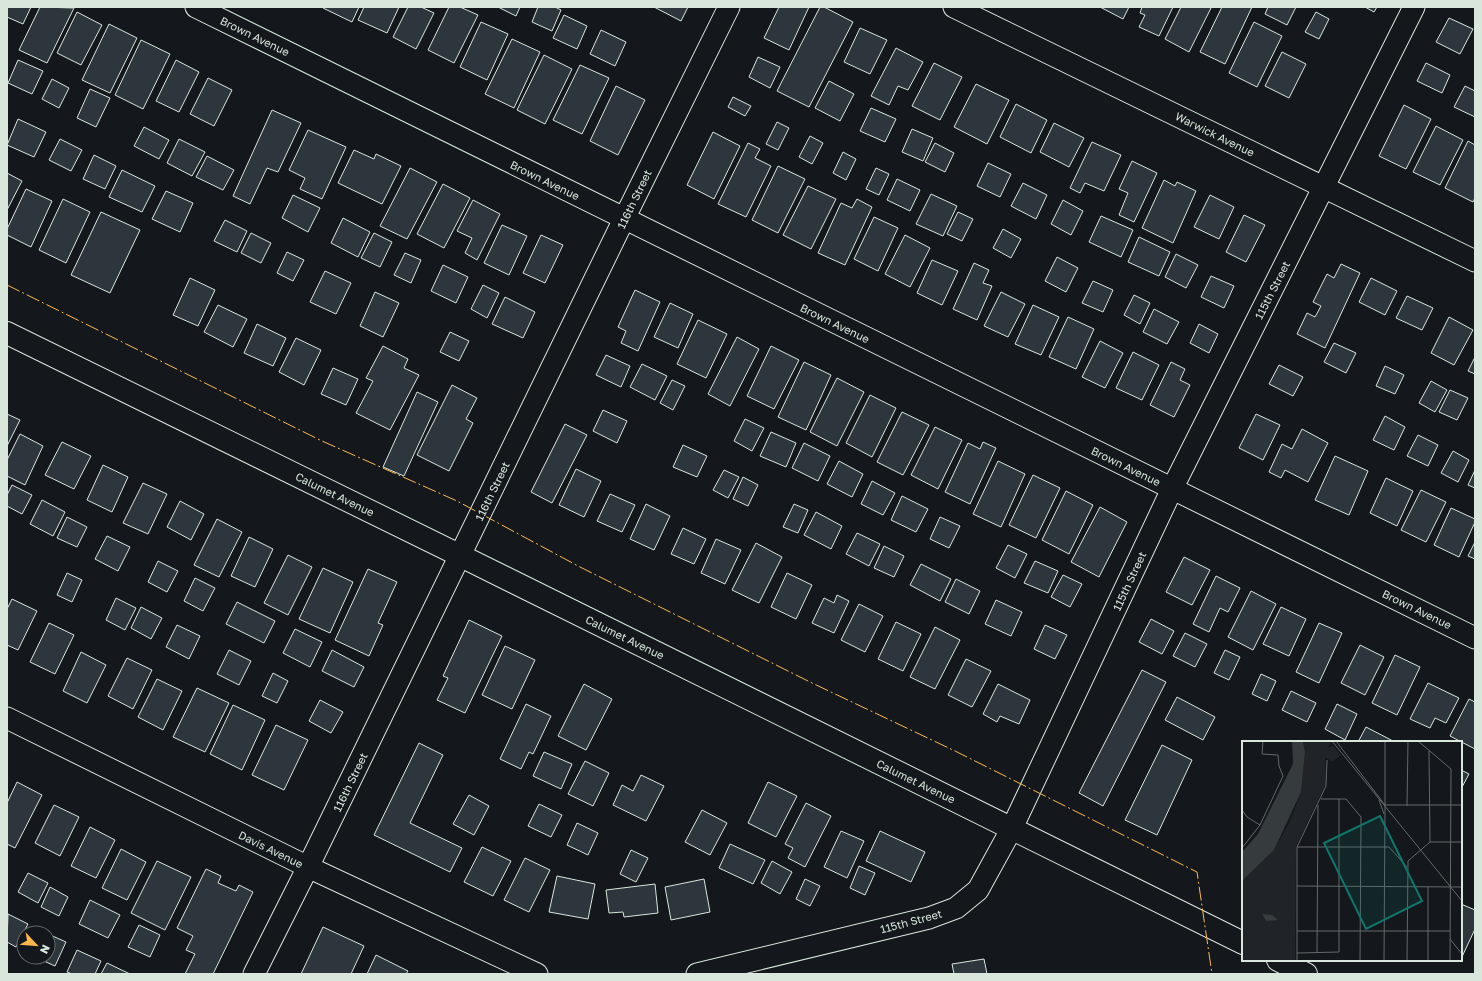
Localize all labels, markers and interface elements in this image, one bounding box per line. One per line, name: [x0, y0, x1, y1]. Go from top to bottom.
street label: Brown Avenue: [218, 14, 292, 58]
street label: Warwick Avenue: [1173, 109, 1257, 159]
street label: Brown Avenue: [508, 158, 582, 202]
street label: 116th Street: [614, 167, 654, 231]
street label: 115th Street: [1252, 259, 1292, 321]
street label: Brown Avenue: [798, 301, 872, 345]
street label: Brown Avenue: [1089, 444, 1163, 488]
street label: 116th Street: [472, 459, 512, 523]
street label: Calumet Avenue: [294, 469, 376, 519]
street label: 115th Street: [1110, 549, 1148, 613]
street label: Brown Avenue: [1380, 587, 1454, 631]
street label: Calumet Avenue: [584, 612, 666, 662]
inset map: [1242, 741, 1462, 961]
street label: 116th Street: [330, 750, 370, 814]
street label: Calumet Avenue: [875, 756, 957, 806]
street label: Davis Avenue: [237, 828, 305, 870]
street label: 115th Street: [879, 906, 943, 936]
north arrow: [16, 925, 56, 965]
text: N: [38, 943, 53, 956]

